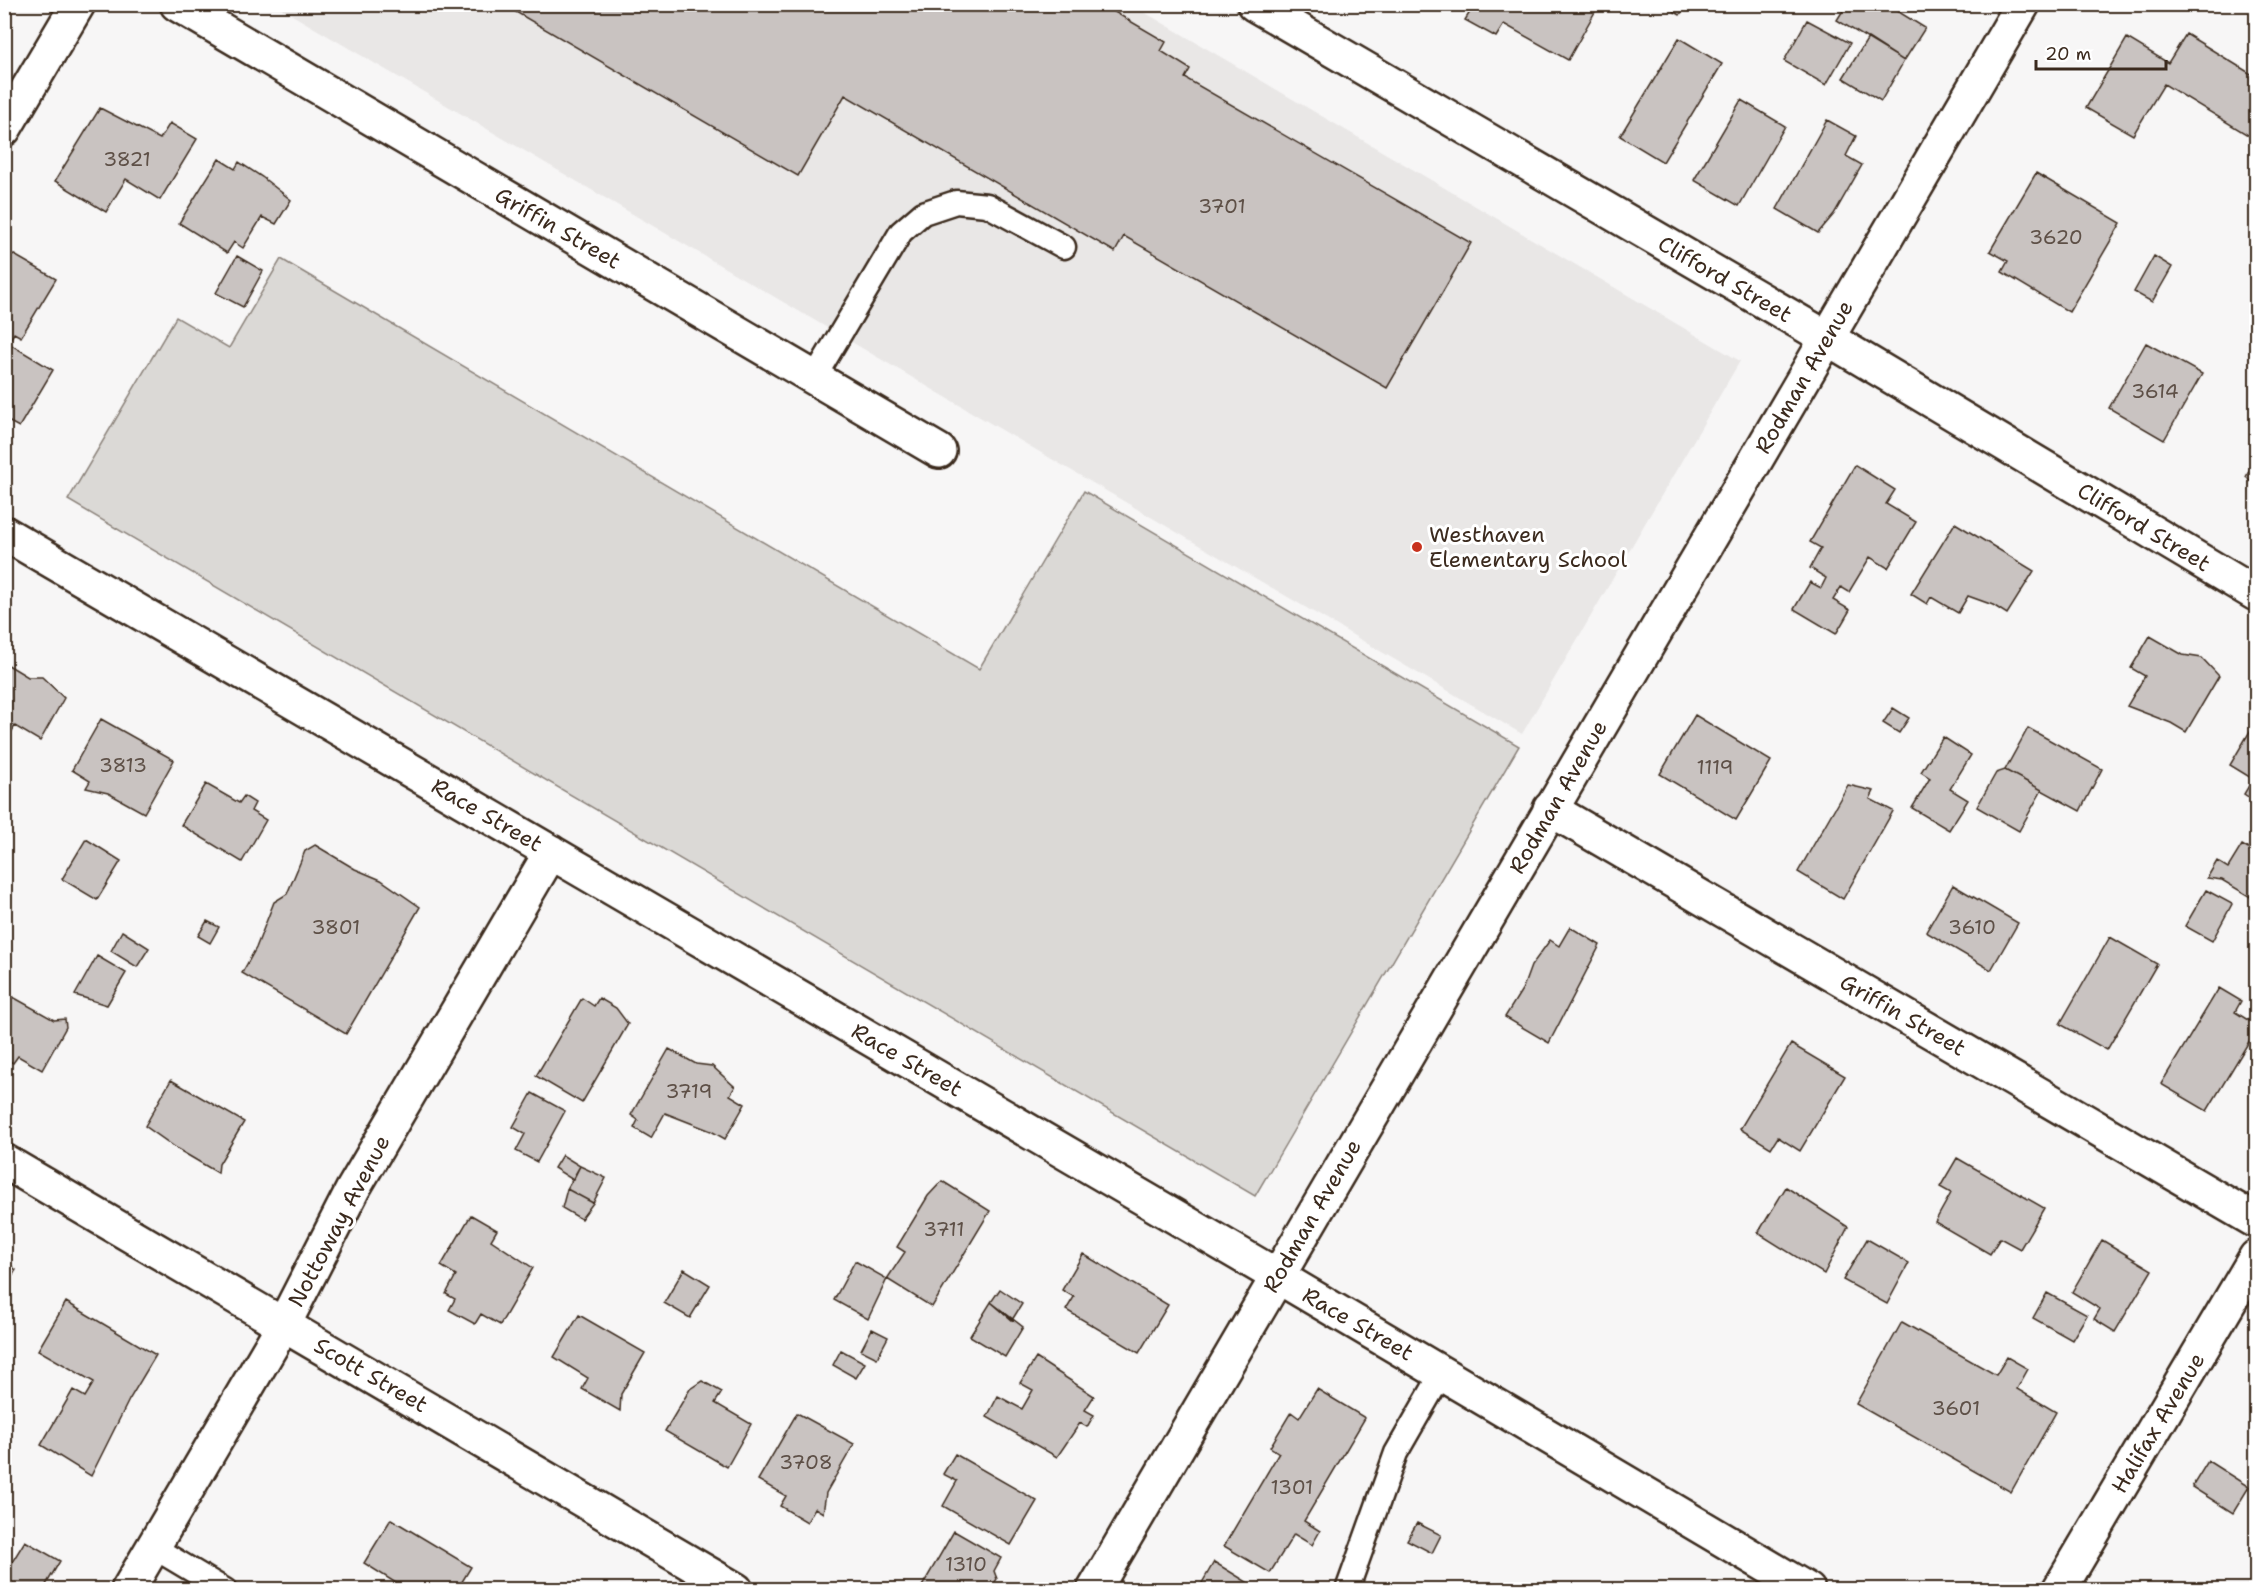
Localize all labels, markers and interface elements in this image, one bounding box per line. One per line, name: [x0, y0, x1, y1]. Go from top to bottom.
scale bar: [2036, 33, 2166, 71]
text: 20 m: [2045, 42, 2091, 66]
house number: 3821: [103, 146, 151, 172]
street label: Griffin Street: [490, 180, 626, 276]
house number: 3701: [1198, 193, 1246, 219]
house number: 3620: [2029, 224, 2083, 250]
street label: Clifford Street: [1653, 229, 1797, 329]
street label: Rodman Avenue: [1748, 295, 1860, 459]
house number: 3614: [2131, 378, 2179, 404]
street label: Clifford Street: [2072, 476, 2216, 578]
place label: Westhaven Elementary School: [1429, 520, 1627, 574]
marker: Westhaven Elementary School: [1410, 540, 1424, 554]
street label: Rodman Avenue: [1502, 715, 1614, 879]
house number: 3813: [99, 752, 147, 778]
house number: 1119: [1697, 754, 1733, 780]
street label: Race Street: [426, 772, 548, 858]
house number: 3801: [312, 914, 360, 940]
house number: 3610: [1948, 914, 1996, 940]
street label: Griffin Street: [1835, 967, 1971, 1063]
street label: Race Street: [846, 1017, 968, 1103]
house number: 3719: [666, 1078, 712, 1104]
street label: Nottoway Avenue: [281, 1130, 397, 1312]
street label: Rodman Avenue: [1256, 1134, 1368, 1298]
house number: 3711: [923, 1216, 965, 1242]
street label: Race Street: [1297, 1281, 1419, 1367]
street label: Scott Street: [309, 1331, 433, 1419]
street label: Halifax Avenue: [2105, 1347, 2211, 1499]
house number: 3601: [1932, 1395, 1980, 1421]
house number: 3708: [779, 1449, 833, 1475]
house number: 1301: [1271, 1474, 1313, 1500]
house number: 1310: [945, 1551, 987, 1577]

